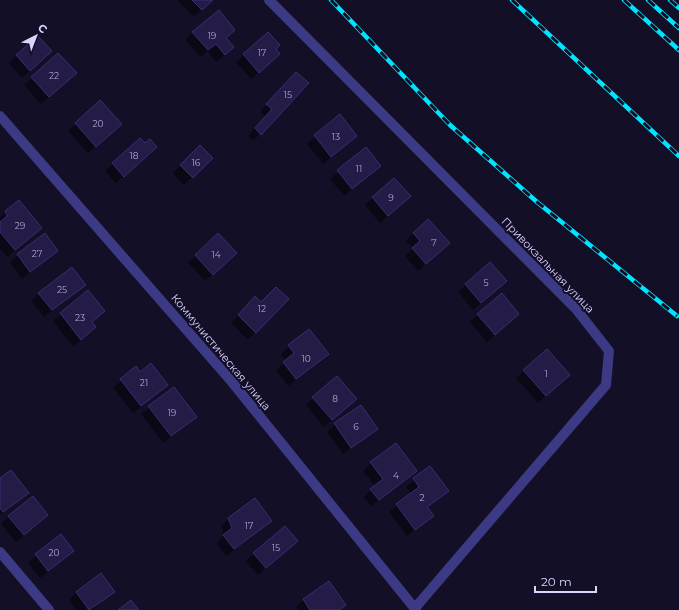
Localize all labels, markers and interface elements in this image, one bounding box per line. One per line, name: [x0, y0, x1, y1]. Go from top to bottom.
north arrow: [16, 16, 56, 56]
text: С: [35, 21, 50, 36]
house number: 19: [208, 30, 217, 41]
house number: 17: [258, 47, 266, 58]
house number: 22: [49, 70, 59, 81]
house number: 15: [284, 89, 292, 100]
house number: 20: [92, 118, 104, 129]
house number: 13: [332, 131, 340, 142]
house number: 18: [130, 150, 139, 161]
house number: 16: [192, 157, 201, 168]
house number: 11: [356, 163, 362, 174]
house number: 9: [388, 192, 394, 203]
street label: Привокзальная улица: [499, 214, 597, 316]
house number: 29: [15, 220, 26, 231]
house number: 7: [431, 237, 437, 248]
house number: 27: [32, 248, 42, 259]
house number: 14: [211, 249, 221, 260]
house number: 5: [483, 277, 489, 288]
house number: 25: [57, 284, 67, 295]
street label: Коммунистическая улица: [168, 291, 274, 413]
house number: 12: [258, 303, 266, 314]
house number: 23: [75, 312, 85, 323]
house number: 10: [301, 353, 311, 364]
house number: 1: [544, 368, 548, 379]
house number: 21: [140, 377, 148, 388]
house number: 8: [332, 393, 338, 404]
house number: 19: [168, 407, 177, 418]
house number: 6: [353, 421, 359, 432]
house number: 4: [393, 470, 399, 481]
house number: 2: [419, 492, 425, 503]
house number: 17: [245, 520, 253, 531]
house number: 15: [272, 542, 280, 553]
house number: 20: [48, 547, 60, 558]
scale bar: [535, 568, 596, 594]
text: 20 m: [541, 574, 572, 589]

